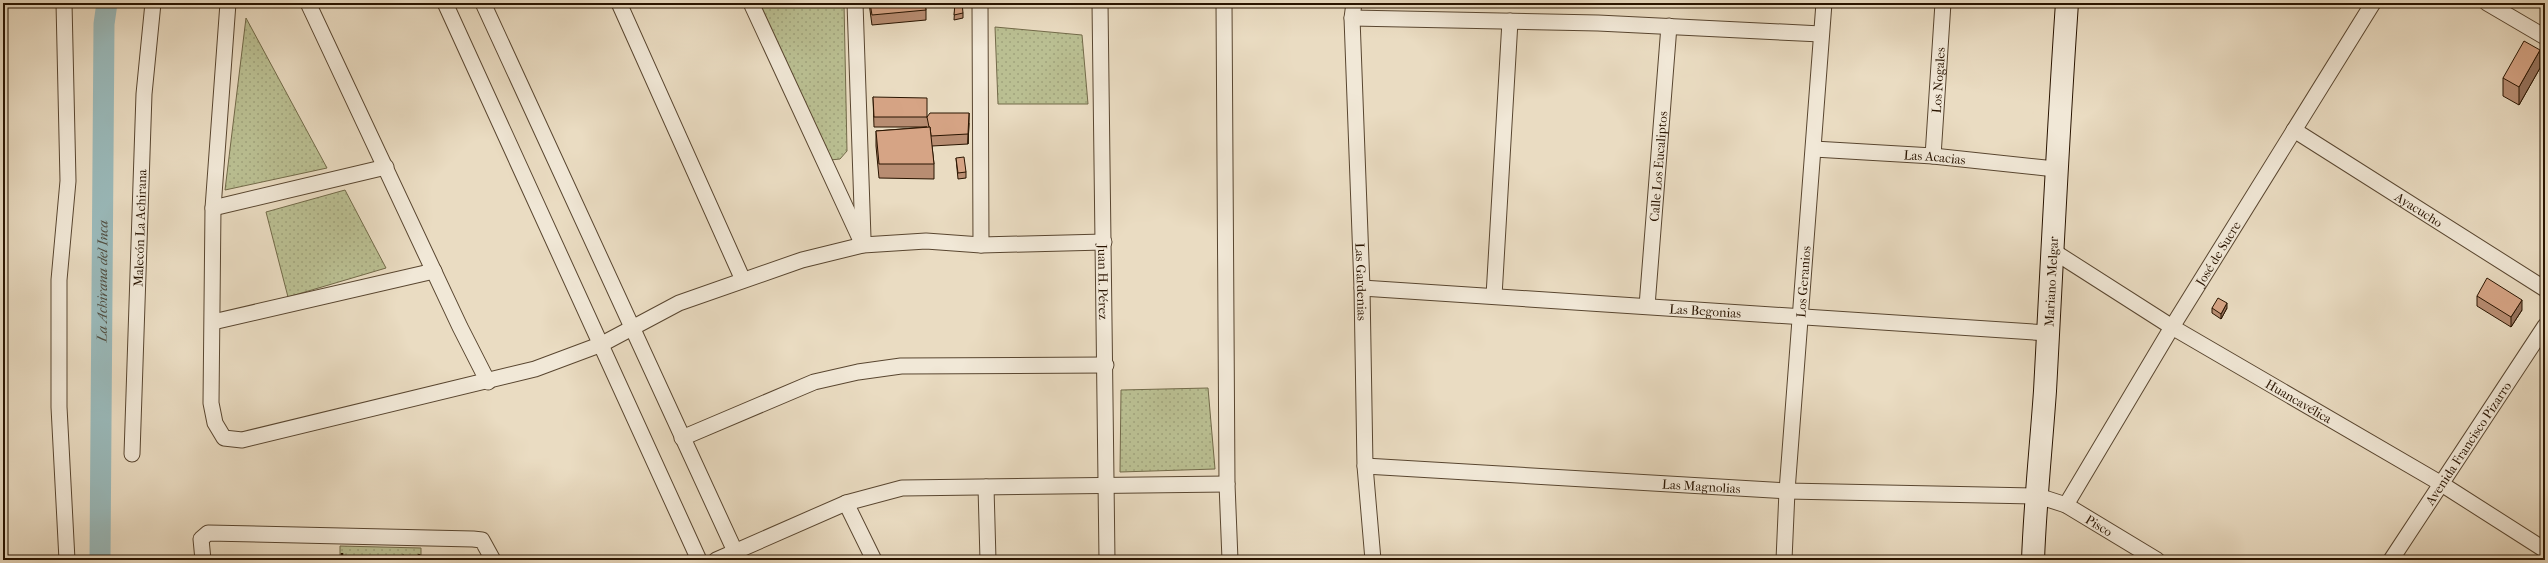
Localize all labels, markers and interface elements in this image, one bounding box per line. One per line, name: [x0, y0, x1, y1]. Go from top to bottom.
street label: Los Nogales: [1929, 47, 1948, 114]
street label: Calle Los Eucaliptos: [1647, 110, 1670, 222]
street label: Las Acacias: [1903, 147, 1967, 167]
street label: Malecón La Achirana: [131, 168, 150, 287]
street label: Ayacucho: [2391, 188, 2446, 230]
street label: José de Sucre: [2192, 218, 2244, 289]
water label: La Achirana del Inca: [94, 220, 112, 343]
street label: Mariano Melgar: [2041, 236, 2061, 327]
street label: Juan H. Pérez: [1095, 243, 1111, 320]
street label: Las Gardenias: [1352, 243, 1370, 321]
street label: Los Geranios: [1793, 245, 1814, 318]
street label: Las Begonias: [1669, 301, 1742, 321]
street label: Huancavélica: [2263, 376, 2335, 427]
street label: Avenida Francisco Pizarro: [2422, 378, 2515, 509]
street label: Las Magnolias: [1662, 477, 1741, 496]
street label: Pisco: [2083, 512, 2116, 540]

